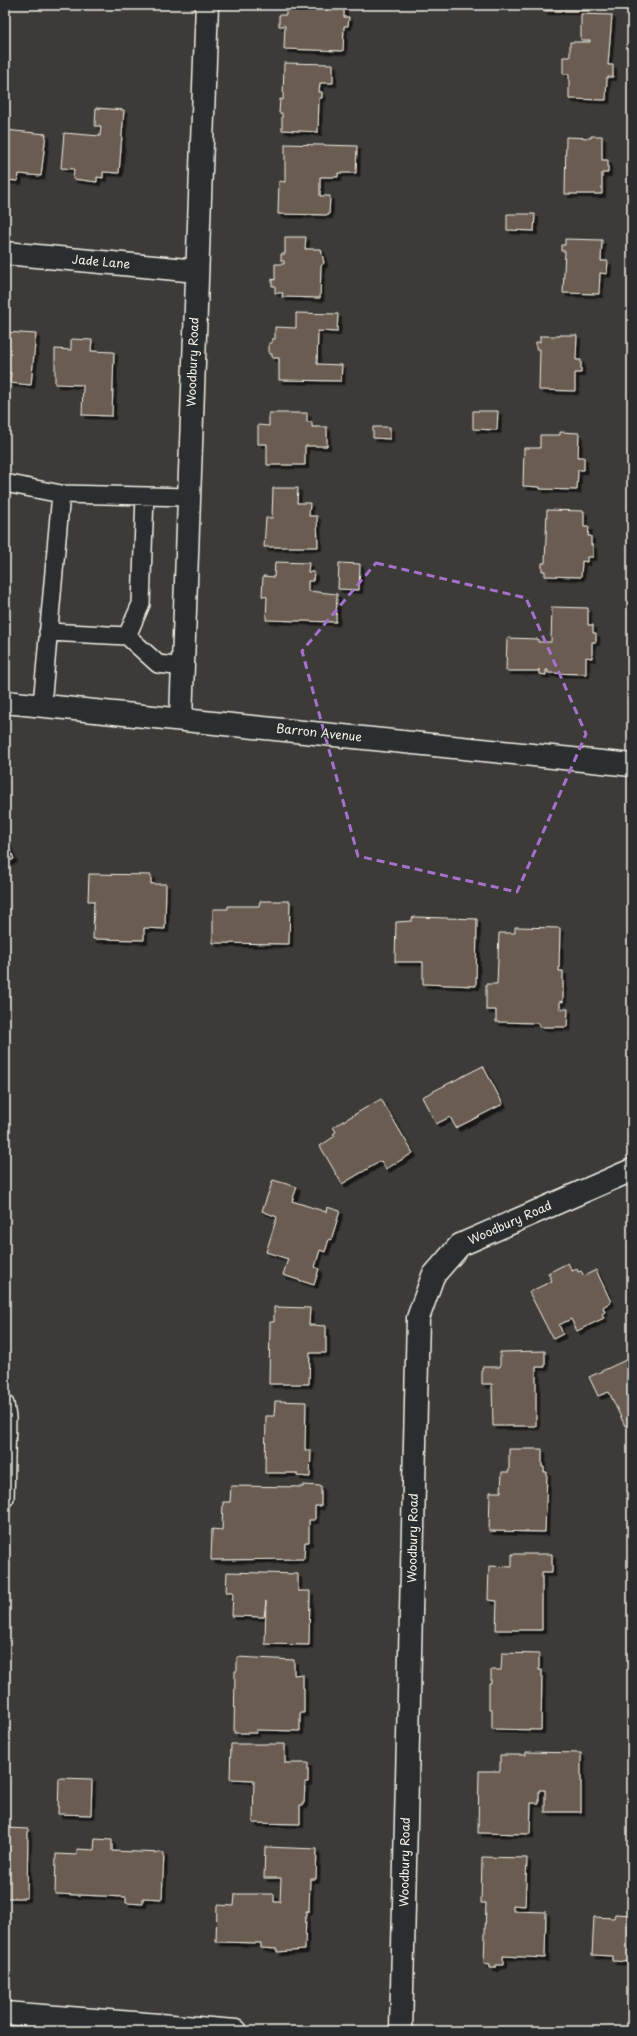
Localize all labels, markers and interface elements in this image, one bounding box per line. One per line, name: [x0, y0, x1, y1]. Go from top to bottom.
street label: Jade Lane: [71, 249, 131, 273]
street label: Woodbury Road: [181, 317, 203, 407]
street label: Barron Avenue: [275, 719, 363, 746]
street label: Woodbury Road: [465, 1196, 554, 1249]
street label: Woodbury Road: [402, 1493, 422, 1583]
street label: Woodbury Road: [394, 1817, 414, 1907]

